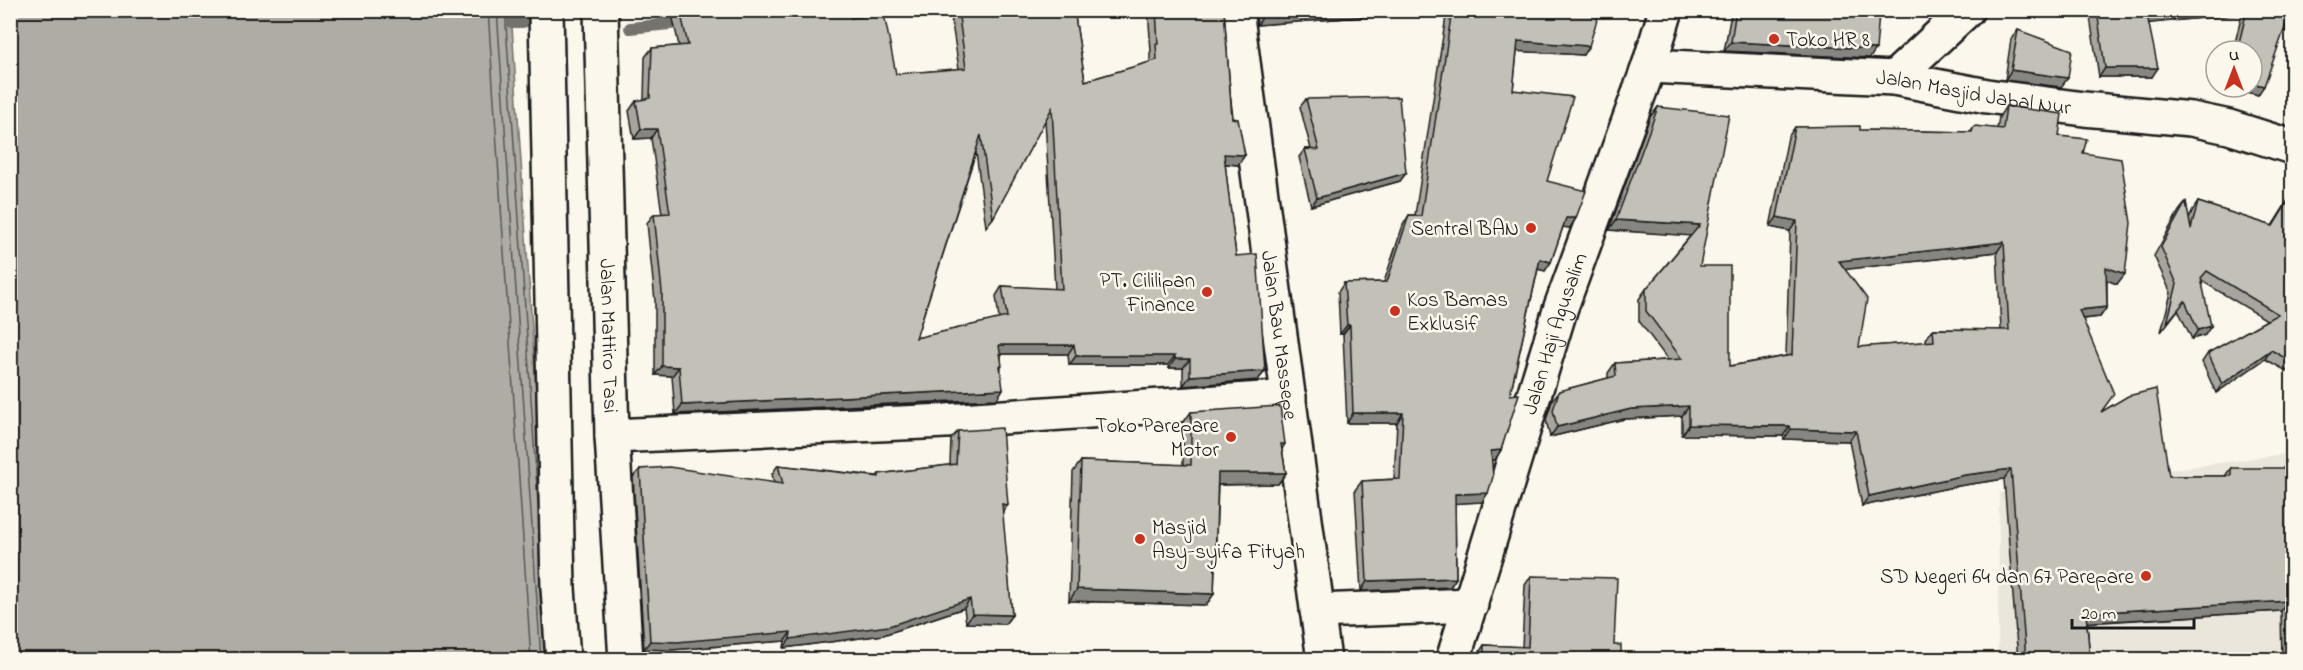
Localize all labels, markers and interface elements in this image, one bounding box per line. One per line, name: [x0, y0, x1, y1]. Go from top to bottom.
place label: Toko HR 8: [1786, 26, 1870, 56]
marker: Toko HR 8: [1767, 32, 1781, 46]
north arrow: [2204, 39, 2264, 99]
text: U: [2229, 44, 2239, 68]
street label: Jalan Masjid Jabal Nur: [1875, 64, 2073, 124]
place label: Sentral BAN: [1411, 215, 1519, 245]
marker: Sentral BAN: [1524, 221, 1538, 235]
street label: Jalan Bau Massepe: [1252, 249, 1304, 422]
street label: Jalan Haji Agusalim: [1516, 249, 1597, 419]
street label: Jalan Mattiro Tasi: [590, 258, 624, 414]
place label: PT. Cililipan Finance: [1099, 267, 1196, 321]
marker: PT. Cililipan Finance: [1200, 285, 1214, 299]
place label: Kos Bamas Exklusif: [1407, 286, 1508, 340]
marker: Kos Bamas Exklusif: [1388, 304, 1402, 318]
place label: Toko Parepare Motor: [1095, 412, 1220, 466]
marker: Toko Parepare Motor: [1224, 430, 1238, 444]
place label: Masjid Asy-syifa Fityah: [1152, 514, 1305, 570]
marker: Masjid Asy-syifa Fityah: [1133, 532, 1147, 546]
place label: SD Negeri 64 dan 67 Parepare: [1880, 563, 2135, 595]
marker: SD Negeri 64 dan 67 Parepare: [2139, 569, 2153, 583]
scale bar: [2072, 592, 2194, 630]
text: 20 m: [2081, 602, 2116, 628]

